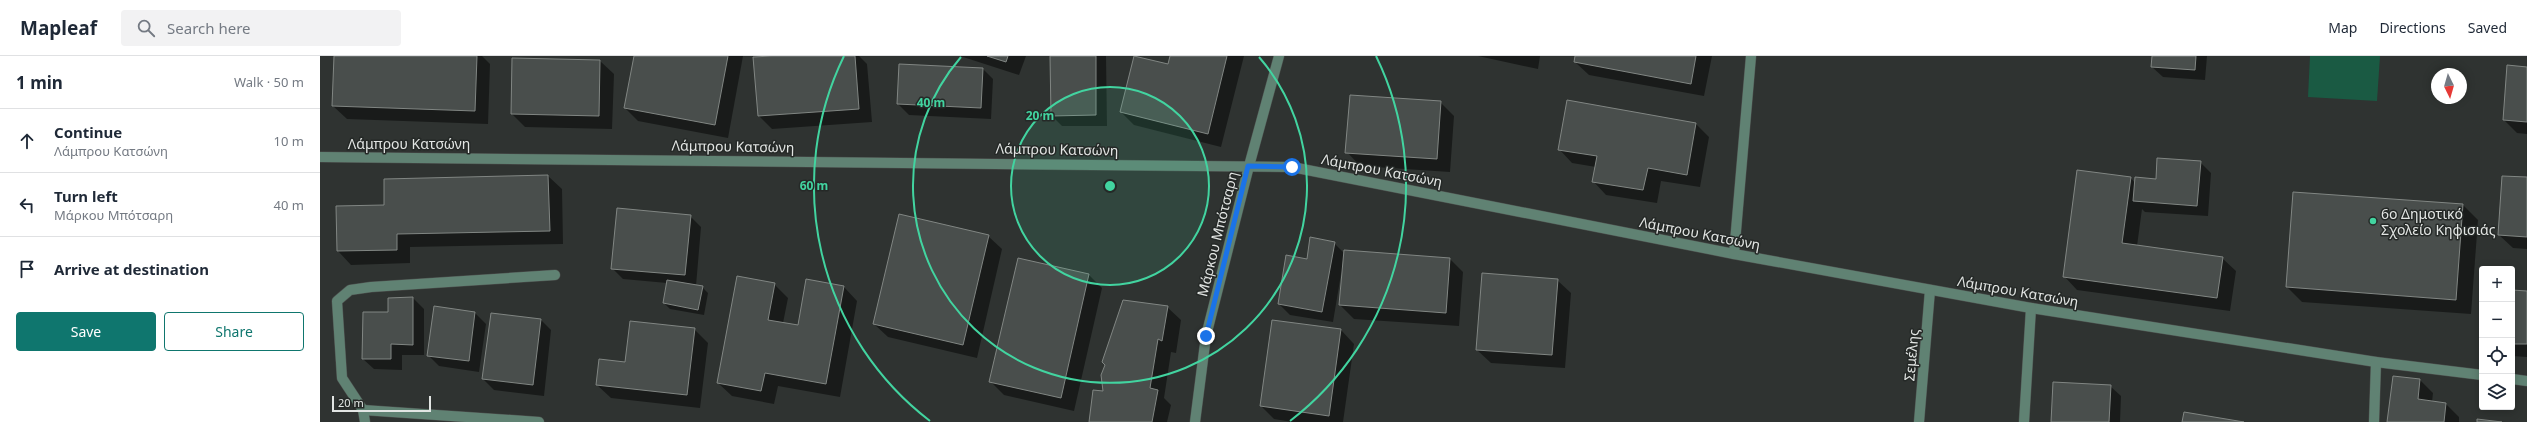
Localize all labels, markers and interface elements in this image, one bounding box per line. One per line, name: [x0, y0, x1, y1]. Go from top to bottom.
search box: [121, 10, 401, 46]
text: Mapleaf: [20, 15, 97, 41]
icon: search: [135, 17, 157, 39]
text: Search here: [167, 18, 251, 38]
text: Map: [2328, 18, 2357, 37]
text: Directions: [2379, 18, 2446, 37]
text: Saved: [2468, 18, 2507, 37]
north arrow: [2431, 68, 2467, 104]
text: 1 min: [16, 71, 63, 94]
text: Walk · 50 m: [234, 73, 304, 91]
text: 40 m: [917, 94, 945, 111]
text: 20 m: [1026, 107, 1054, 124]
text: Continue: [54, 122, 122, 142]
icon: ahead: [16, 130, 38, 152]
text: 10 m: [274, 132, 304, 150]
street label: Λάμπρου Κατσώνη: [348, 134, 470, 153]
street label: Λάμπρου Κατσώνη: [671, 135, 795, 157]
street label: Λάμπρου Κατσώνη: [995, 138, 1119, 160]
text: Λάμπρου Κατσώνη: [54, 142, 168, 160]
street label: Λάμπρου Κατσώνη: [1320, 149, 1444, 191]
route start: [1283, 158, 1301, 176]
street label: Μάρκου Μπότσαρη: [1192, 169, 1242, 299]
text: 60 m: [800, 177, 828, 194]
centre of rings: [1103, 179, 1117, 193]
text: Turn left: [54, 186, 118, 206]
icon: left: [16, 194, 38, 216]
text: 40 m: [274, 196, 304, 214]
place label: 6ο Δημοτικό Σχολείο Κηφισιάς: [2381, 204, 2496, 239]
text: Μάρκου Μπότσαρη: [54, 206, 173, 224]
street label: Λάμπρου Κατσώνη: [1638, 212, 1762, 254]
marker: 6ο Δημοτικό Σχολείο Κηφισιάς: [2368, 216, 2378, 226]
icon: arrive: [16, 258, 38, 280]
text: Arrive at destination: [54, 259, 209, 279]
map controls: [2479, 266, 2515, 410]
button: +: [2479, 266, 2515, 302]
street label: Λάμπρου Κατσώνη: [1956, 271, 2080, 311]
button: −: [2479, 302, 2515, 338]
button: Save: [16, 312, 156, 351]
button: Share: [164, 312, 304, 351]
route end: [1197, 327, 1215, 345]
street label: Σεμέλης: [1899, 328, 1923, 382]
button: locate: [2479, 338, 2515, 374]
button: layers: [2479, 374, 2515, 410]
scale bar: [332, 394, 431, 413]
text: 20 m: [338, 395, 364, 410]

